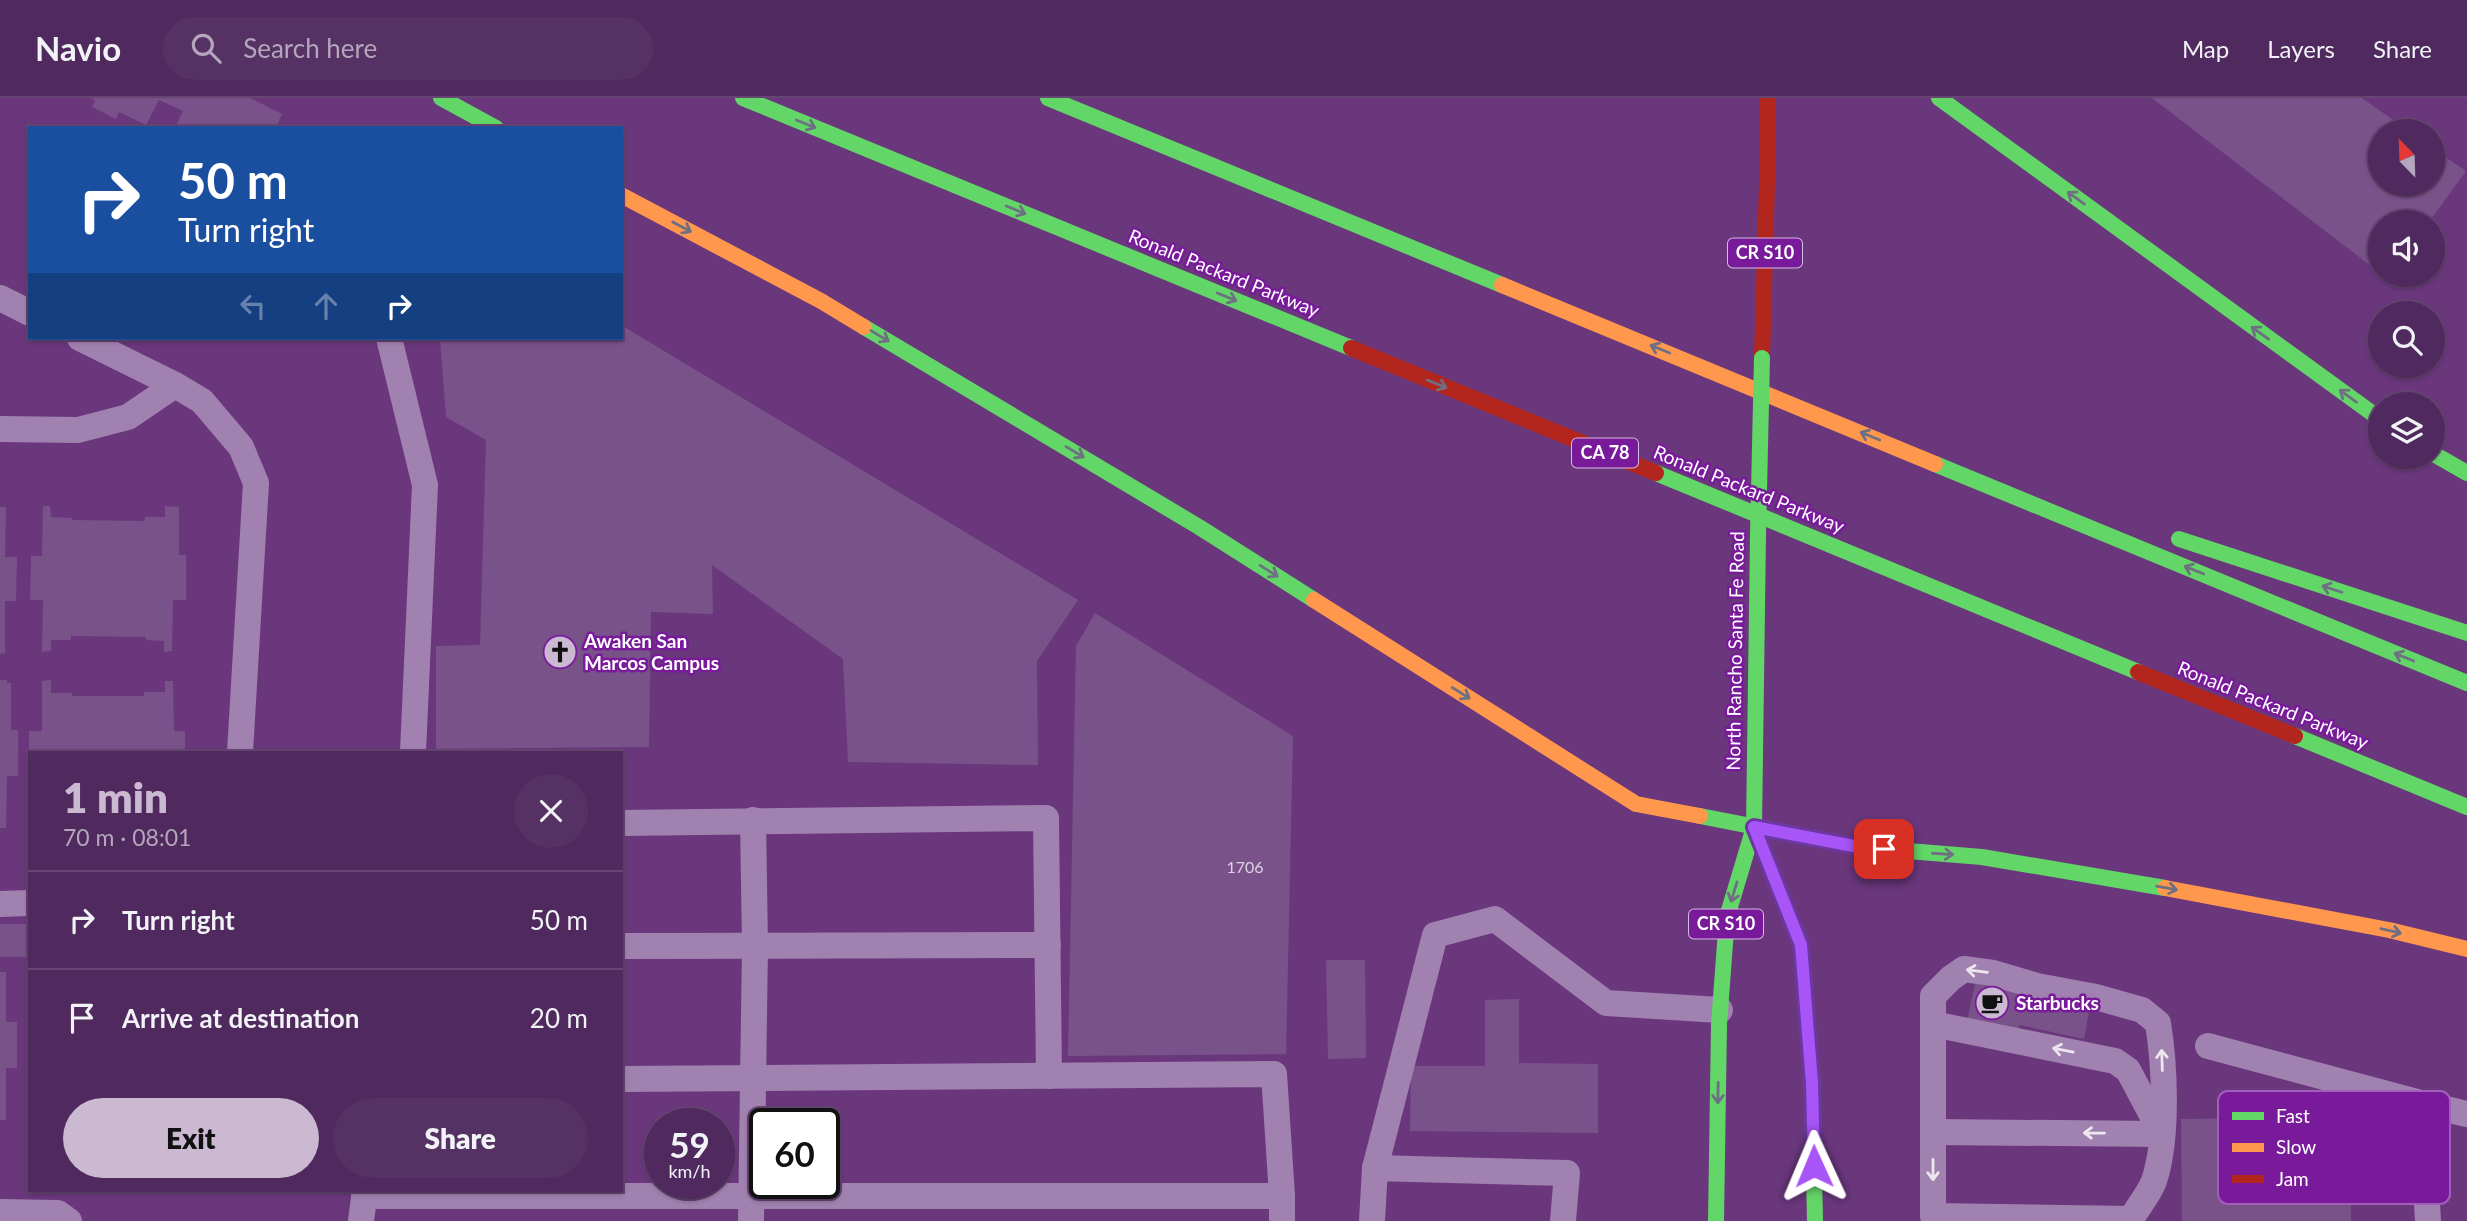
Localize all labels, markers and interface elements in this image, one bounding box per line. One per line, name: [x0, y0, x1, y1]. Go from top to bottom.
search box: [163, 17, 653, 80]
text: Navio: [35, 28, 121, 68]
icon: search: [187, 29, 225, 67]
text: Search here: [243, 32, 377, 64]
text: Map: [2182, 34, 2229, 63]
text: Layers: [2267, 34, 2335, 63]
text: Share: [2373, 34, 2432, 63]
one-way arrow: [795, 118, 816, 131]
north arrow: [2368, 119, 2445, 196]
map controls: [2368, 119, 2445, 469]
text: 50 m: [178, 151, 288, 209]
icon: right: [63, 154, 154, 245]
one-way arrow: [2067, 191, 2086, 206]
one-way arrow: [1005, 205, 1027, 218]
text: Turn right: [178, 210, 314, 249]
button: sound: [2368, 210, 2445, 287]
one-way arrow: [671, 220, 691, 234]
street label: Ronald Packard Parkway: [1125, 224, 1323, 321]
road number: CR S10: [1728, 238, 1802, 268]
icon: left: [234, 287, 272, 325]
icon: ahead: [307, 287, 345, 325]
icon: right: [380, 287, 418, 325]
one-way arrow: [1215, 291, 1237, 304]
button: search: [2368, 301, 2445, 378]
one-way arrow: [2251, 325, 2270, 340]
one-way arrow: [869, 329, 889, 343]
one-way arrow: [1650, 342, 1671, 355]
one-way arrow: [1426, 378, 1447, 391]
one-way arrow: [2339, 389, 2358, 403]
button: layers: [2368, 392, 2445, 469]
one-way arrow: [1860, 429, 1882, 442]
road number: CA 78: [1572, 438, 1638, 468]
street label: Ronald Packard Parkway: [1650, 440, 1848, 537]
one-way arrow: [1065, 446, 1085, 460]
street label: North Rancho Santa Fe Road: [1721, 531, 1748, 771]
one-way arrow: [2183, 563, 2205, 576]
one-way arrow: [1259, 564, 1279, 578]
one-way arrow: [2322, 582, 2344, 594]
place label: Awaken San Marcos Campus: [583, 629, 719, 674]
church icon: Awaken San Marcos Campus: [541, 633, 579, 671]
one-way arrow: [2394, 650, 2415, 663]
street label: Ronald Packard Parkway: [2174, 656, 2372, 753]
one-way arrow: [1451, 687, 1471, 701]
text: 1 min: [63, 772, 168, 822]
button: close: [514, 774, 588, 848]
pin: [1854, 819, 1914, 879]
text: 70 m · 08:01: [63, 823, 191, 851]
icon: arrive: [1865, 830, 1903, 868]
one-way arrow: [1931, 848, 1953, 861]
house number: 1706: [1226, 857, 1264, 876]
one-way arrow: [1727, 881, 1740, 903]
one-way arrow: [2155, 882, 2178, 895]
icon: right: [63, 901, 101, 939]
text: Turn right: [122, 904, 235, 936]
text: 50 m: [530, 904, 588, 936]
road number: CR S10: [1689, 910, 1763, 938]
one-way arrow: [2379, 924, 2402, 938]
one-way arrow: [1966, 964, 1989, 977]
cafe icon: Starbucks: [1973, 984, 2011, 1022]
place label: Starbucks: [2016, 991, 2099, 1014]
icon: arrive: [63, 999, 101, 1037]
text: Arrive at destination: [122, 1002, 359, 1034]
text: 20 m: [530, 1002, 588, 1034]
one-way arrow: [2052, 1043, 2075, 1056]
one-way arrow: [2155, 1049, 2169, 1072]
one-way arrow: [1711, 1081, 1725, 1104]
legend: [2218, 1091, 2450, 1204]
button: Exit: [63, 1098, 319, 1178]
button: Share: [333, 1098, 588, 1178]
text: Fast: [2276, 1104, 2310, 1127]
speed limit sign: 60: [749, 1108, 840, 1199]
text: 59: [669, 1123, 710, 1165]
one-way arrow: [2083, 1126, 2106, 1140]
position arrow: [1777, 1129, 1851, 1203]
text: Slow: [2276, 1135, 2316, 1158]
one-way arrow: [1926, 1158, 1940, 1181]
text: km/h: [668, 1160, 711, 1182]
text: Jam: [2276, 1167, 2309, 1190]

